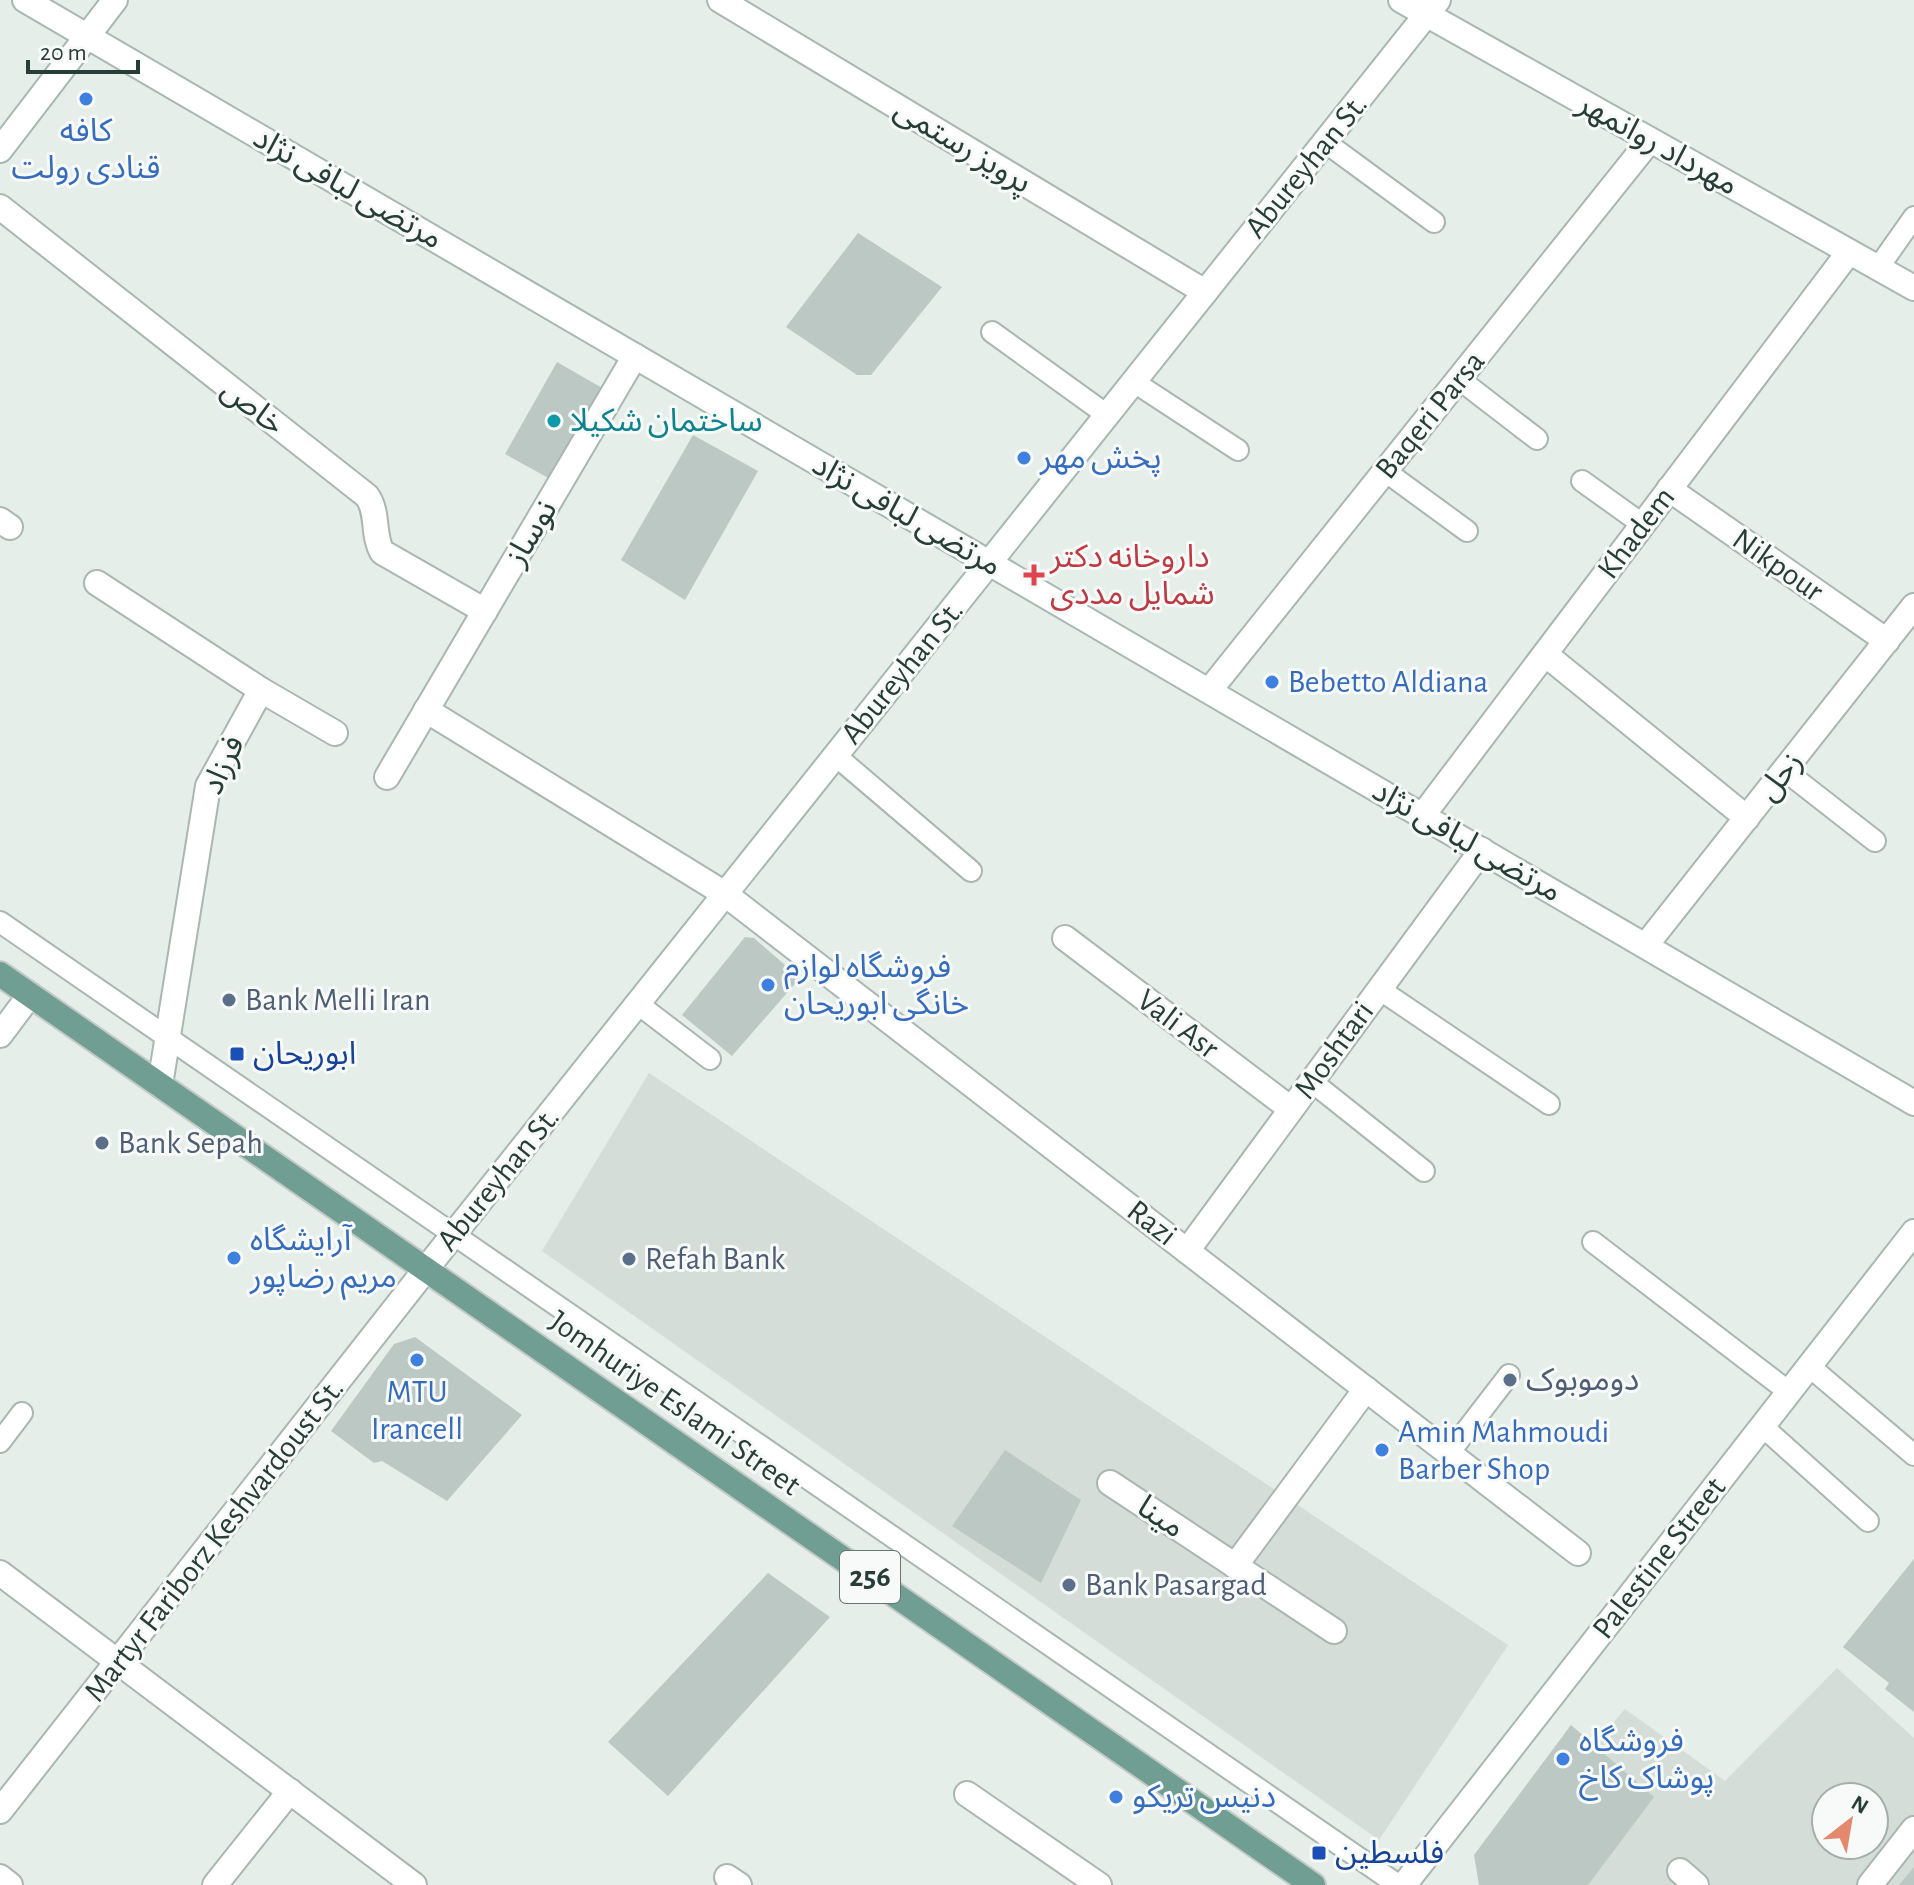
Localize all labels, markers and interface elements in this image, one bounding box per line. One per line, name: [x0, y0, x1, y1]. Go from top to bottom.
scale bar: [28, 24, 138, 74]
text: 20 m: [40, 41, 87, 65]
street label: مهرداد روانمهر: [1571, 86, 1744, 203]
street label: Abureyhan St.: [1239, 88, 1373, 244]
marker: کافه قنادی رولت: [77, 90, 95, 108]
street label: پرویز رستمی: [887, 93, 1037, 202]
place label: کافه قنادی رولت: [12, 115, 160, 186]
street label: مرتضی لبافی نژاد: [247, 121, 448, 257]
street label: Baqeri Parsa: [1369, 345, 1491, 485]
street label: خاص: [214, 373, 290, 443]
place label: ساختمان شکیلا: [570, 405, 763, 438]
marker: ساختمان شکیلا: [545, 412, 563, 430]
place label: پخش مهر: [1039, 442, 1162, 477]
street label: مرتضی لبافی نژاد: [806, 448, 1007, 584]
marker: پخش مهر: [1015, 449, 1033, 467]
street label: Khadem: [1591, 481, 1681, 585]
street label: نوساز: [499, 495, 564, 573]
street label: Nikpour: [1727, 522, 1830, 608]
place label: داروخانه دکتر شمایل مددی: [1049, 541, 1215, 611]
marker: داروخانه دکتر شمایل مددی: [1025, 566, 1043, 584]
street label: Abureyhan St.: [835, 594, 969, 750]
place label: Bebetto Aldiana: [1288, 666, 1488, 698]
marker: Bebetto Aldiana: [1263, 673, 1281, 691]
street label: فرزاد: [196, 731, 252, 800]
street label: زحل: [1751, 745, 1810, 808]
street label: مرتضی لبافی نژاد: [1366, 774, 1567, 910]
place label: فروشگاه لوازم خانگی ابوریحان: [784, 950, 969, 1022]
marker: فروشگاه لوازم خانگی ابوریحان: [759, 976, 777, 994]
street label: Vali Asr: [1131, 983, 1225, 1065]
place label: Bank Melli Iran: [245, 984, 430, 1016]
marker: Bank Melli Iran: [220, 991, 238, 1009]
street label: Moshtari: [1288, 995, 1380, 1105]
place label: ابوریحان: [253, 1038, 356, 1072]
marker: ابوریحان: [228, 1045, 246, 1063]
street label: Abureyhan St.: [431, 1101, 565, 1257]
place label: Bank Sepah: [118, 1127, 263, 1159]
marker: Bank Sepah: [93, 1134, 111, 1152]
street label: Razi: [1121, 1194, 1183, 1252]
place label: آرایشگاه مریم رضاپور: [249, 1223, 397, 1300]
place label: Refah Bank: [645, 1243, 786, 1275]
marker: آرایشگاه مریم رضاپور: [225, 1249, 243, 1267]
marker: Refah Bank: [620, 1250, 638, 1268]
street label: Jomhuriye Eslami Street: [544, 1304, 806, 1502]
marker: MTU Irancell: [408, 1351, 426, 1369]
place label: دوموبوک: [1526, 1364, 1639, 1398]
marker: دوموبوک: [1501, 1371, 1519, 1389]
street label: Martyr Fariborz Keshvardoust St.: [78, 1372, 350, 1708]
place label: MTU Irancell: [371, 1376, 463, 1445]
place label: Amin Mahmoudi Barber Shop: [1398, 1416, 1609, 1485]
marker: Amin Mahmoudi Barber Shop: [1373, 1441, 1391, 1459]
street label: Palestine Street: [1586, 1471, 1732, 1645]
street label: مینا: [1132, 1490, 1190, 1544]
road number: 256: [840, 1551, 900, 1603]
place label: Bank Pasargad: [1085, 1569, 1267, 1601]
marker: Bank Pasargad: [1060, 1576, 1078, 1594]
place label: فروشگاه پوشاک کاخ: [1579, 1724, 1714, 1801]
marker: فروشگاه پوشاک کاخ: [1554, 1750, 1572, 1768]
place label: دنیس تریکو: [1132, 1781, 1276, 1815]
north arrow: [1810, 1781, 1890, 1861]
marker: دنیس تریکو: [1107, 1788, 1125, 1806]
text: N: [1848, 1791, 1872, 1818]
place label: فلسطین: [1335, 1837, 1444, 1870]
marker: فلسطین: [1310, 1844, 1328, 1862]

